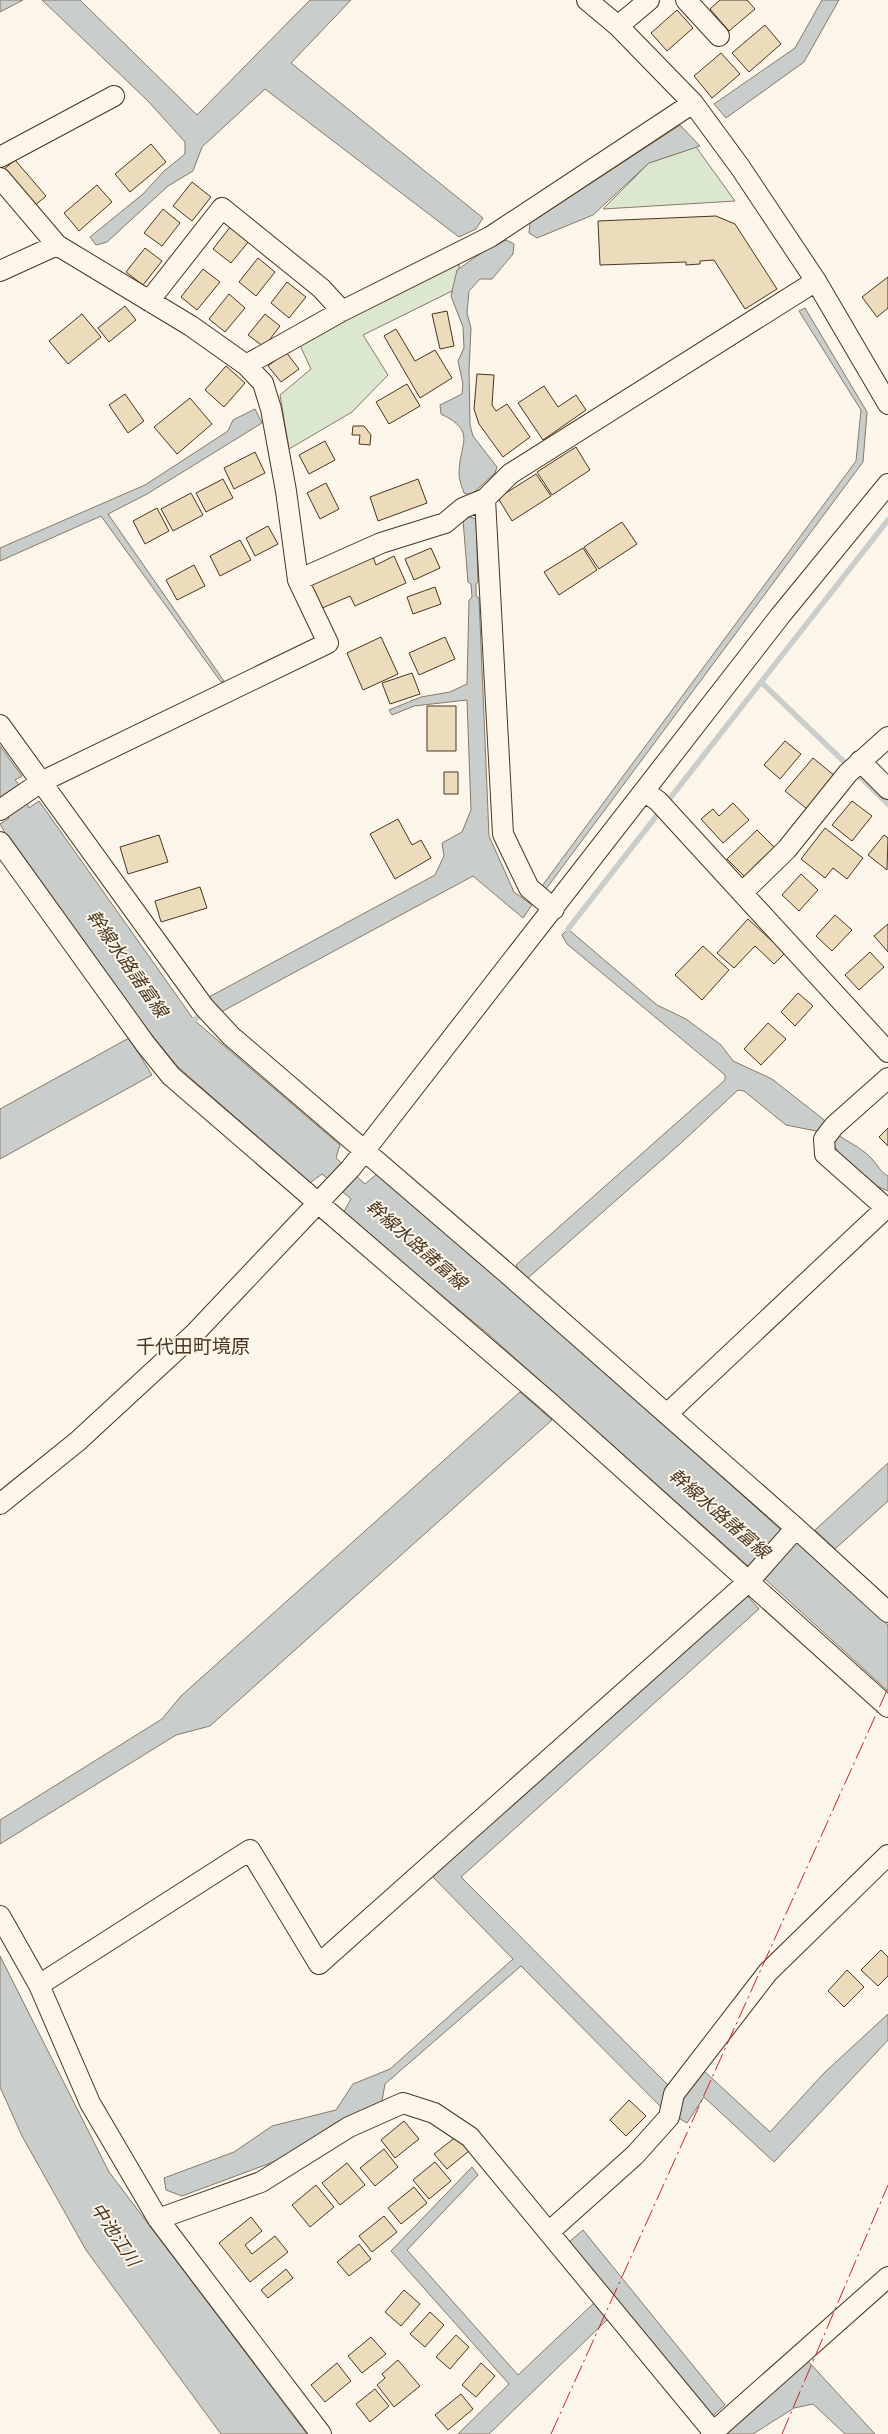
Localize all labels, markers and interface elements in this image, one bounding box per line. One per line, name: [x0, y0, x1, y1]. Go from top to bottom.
water label: 幹線水路諸富線: [83, 905, 174, 1023]
water label: 幹線水路諸富線: [362, 1194, 473, 1295]
district label: 千代田町境原: [136, 1334, 250, 1357]
water label: 幹線水路諸富線: [665, 1463, 776, 1564]
water label: 中池江川: [87, 2198, 146, 2272]

